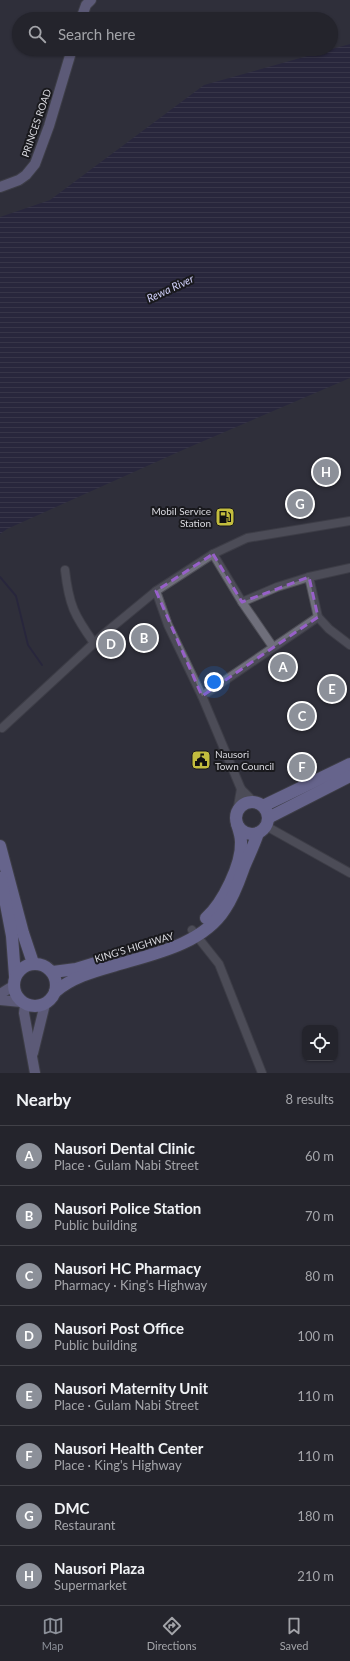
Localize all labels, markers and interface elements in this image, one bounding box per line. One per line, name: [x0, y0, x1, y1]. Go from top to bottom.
search box: [12, 12, 338, 56]
icon: search: [26, 23, 48, 45]
text: Search here: [58, 25, 135, 43]
street label: PRINCES ROAD: [19, 87, 53, 159]
water label: Rewa River: [144, 271, 196, 305]
pin: H: [313, 457, 339, 487]
pin: G: [287, 489, 313, 519]
place label: Mobil Service Station: [151, 505, 211, 529]
fuel station icon: Mobil Service Station: [214, 506, 236, 528]
pin: B: [131, 623, 157, 653]
pin: D: [98, 629, 124, 659]
pin: A: [270, 652, 296, 682]
your location: [204, 672, 224, 692]
pin: E: [319, 674, 345, 704]
pin: C: [289, 701, 315, 731]
place label: Nausori Town Council: [215, 748, 274, 772]
public building icon: Nausori Town Council: [190, 749, 212, 771]
pin: F: [289, 752, 315, 782]
street label: KING'S HIGHWAY: [93, 929, 176, 965]
map controls: [302, 1025, 338, 1061]
button: locate: [302, 1025, 338, 1061]
text: Nearby: [16, 1089, 71, 1110]
text: 8 results: [286, 1091, 334, 1107]
text: Nausori Dental Clinic: [54, 1139, 195, 1157]
text: A: [24, 1148, 34, 1164]
text: 60 m: [305, 1148, 334, 1164]
text: Place · Gulam Nabi Street: [54, 1157, 199, 1173]
text: Nausori Police Station: [54, 1199, 201, 1217]
text: B: [25, 1208, 33, 1224]
text: 70 m: [305, 1208, 334, 1224]
text: Public building: [54, 1217, 137, 1233]
text: Nausori HC Pharmacy: [54, 1259, 201, 1277]
text: C: [25, 1268, 33, 1284]
text: 80 m: [305, 1268, 334, 1284]
text: Pharmacy · King's Highway: [54, 1277, 207, 1293]
text: Nausori Post Office: [54, 1319, 184, 1337]
text: D: [24, 1328, 34, 1344]
text: 100 m: [297, 1328, 334, 1344]
text: Public building: [54, 1337, 137, 1353]
text: Nausori Maternity Unit: [54, 1379, 208, 1397]
text: E: [25, 1388, 33, 1404]
text: 110 m: [297, 1388, 334, 1404]
text: Place · Gulam Nabi Street: [54, 1397, 199, 1413]
text: Nausori Health Center: [54, 1439, 203, 1457]
text: F: [25, 1448, 33, 1464]
text: 110 m: [297, 1448, 334, 1464]
text: Place · King's Highway: [54, 1457, 182, 1473]
text: DMC: [54, 1499, 90, 1517]
text: G: [24, 1508, 34, 1524]
text: 180 m: [297, 1508, 334, 1524]
text: Restaurant: [54, 1517, 116, 1533]
text: Nausori Plaza: [54, 1559, 145, 1577]
text: H: [24, 1568, 34, 1584]
text: 210 m: [297, 1568, 334, 1584]
text: Supermarket: [54, 1577, 127, 1593]
tab: Map: [42, 1615, 64, 1652]
tab: Directions: [147, 1615, 196, 1652]
tab: Saved: [280, 1615, 308, 1652]

